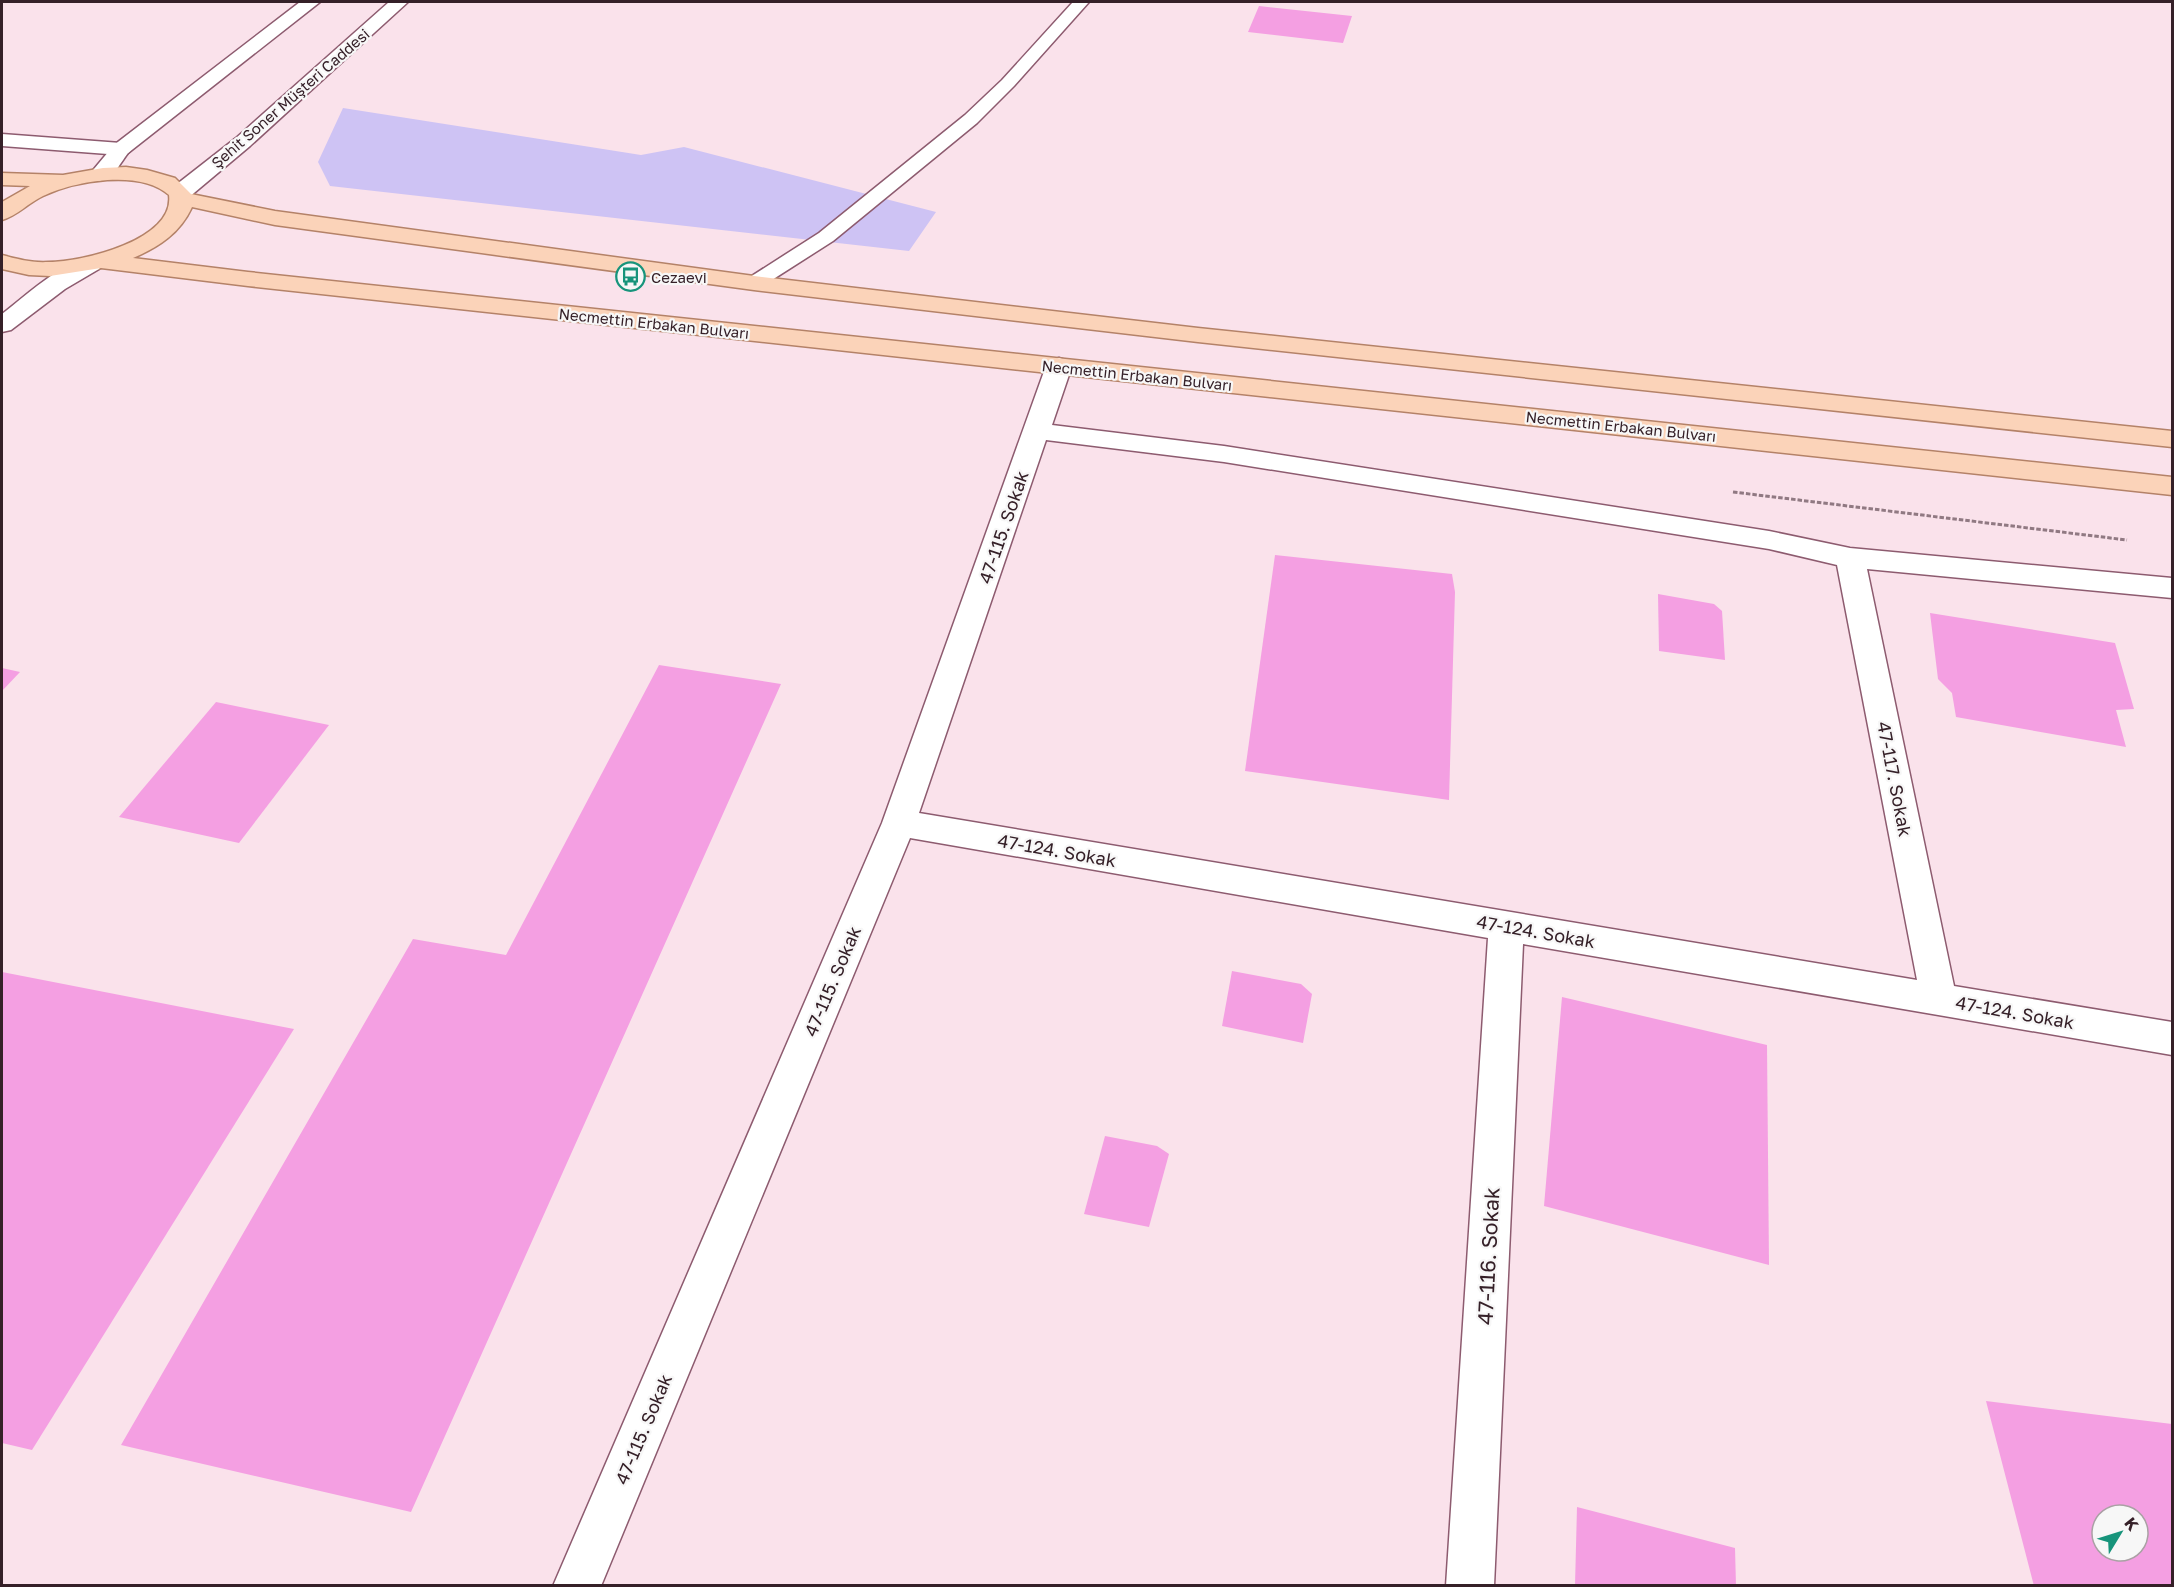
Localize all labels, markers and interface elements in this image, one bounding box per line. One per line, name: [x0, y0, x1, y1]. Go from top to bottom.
street label: Şehit Soner Müşteri Caddesi: [207, 24, 373, 172]
bus stop icon: Cezaevi: [614, 261, 646, 293]
place label: Cezaevi: [651, 268, 707, 286]
street label: Necmettin Erbakan Bulvarı: [558, 304, 750, 342]
street label: Necmettin Erbakan Bulvarı: [1041, 356, 1233, 394]
street label: Necmettin Erbakan Bulvarı: [1525, 407, 1717, 445]
street label: 47-115. Sokak: [973, 468, 1033, 586]
street label: 47-117. Sokak: [1873, 720, 1917, 838]
street label: 47-124. Sokak: [996, 829, 1118, 871]
street label: 47-124. Sokak: [1475, 910, 1597, 952]
street label: 47-115. Sokak: [799, 922, 865, 1040]
street label: 47-124. Sokak: [1954, 991, 2076, 1033]
street label: 47-116. Sokak: [1471, 1186, 1505, 1326]
street label: 47-115. Sokak: [610, 1370, 676, 1488]
north arrow: [2090, 1503, 2150, 1563]
text: K: [2120, 1513, 2144, 1535]

